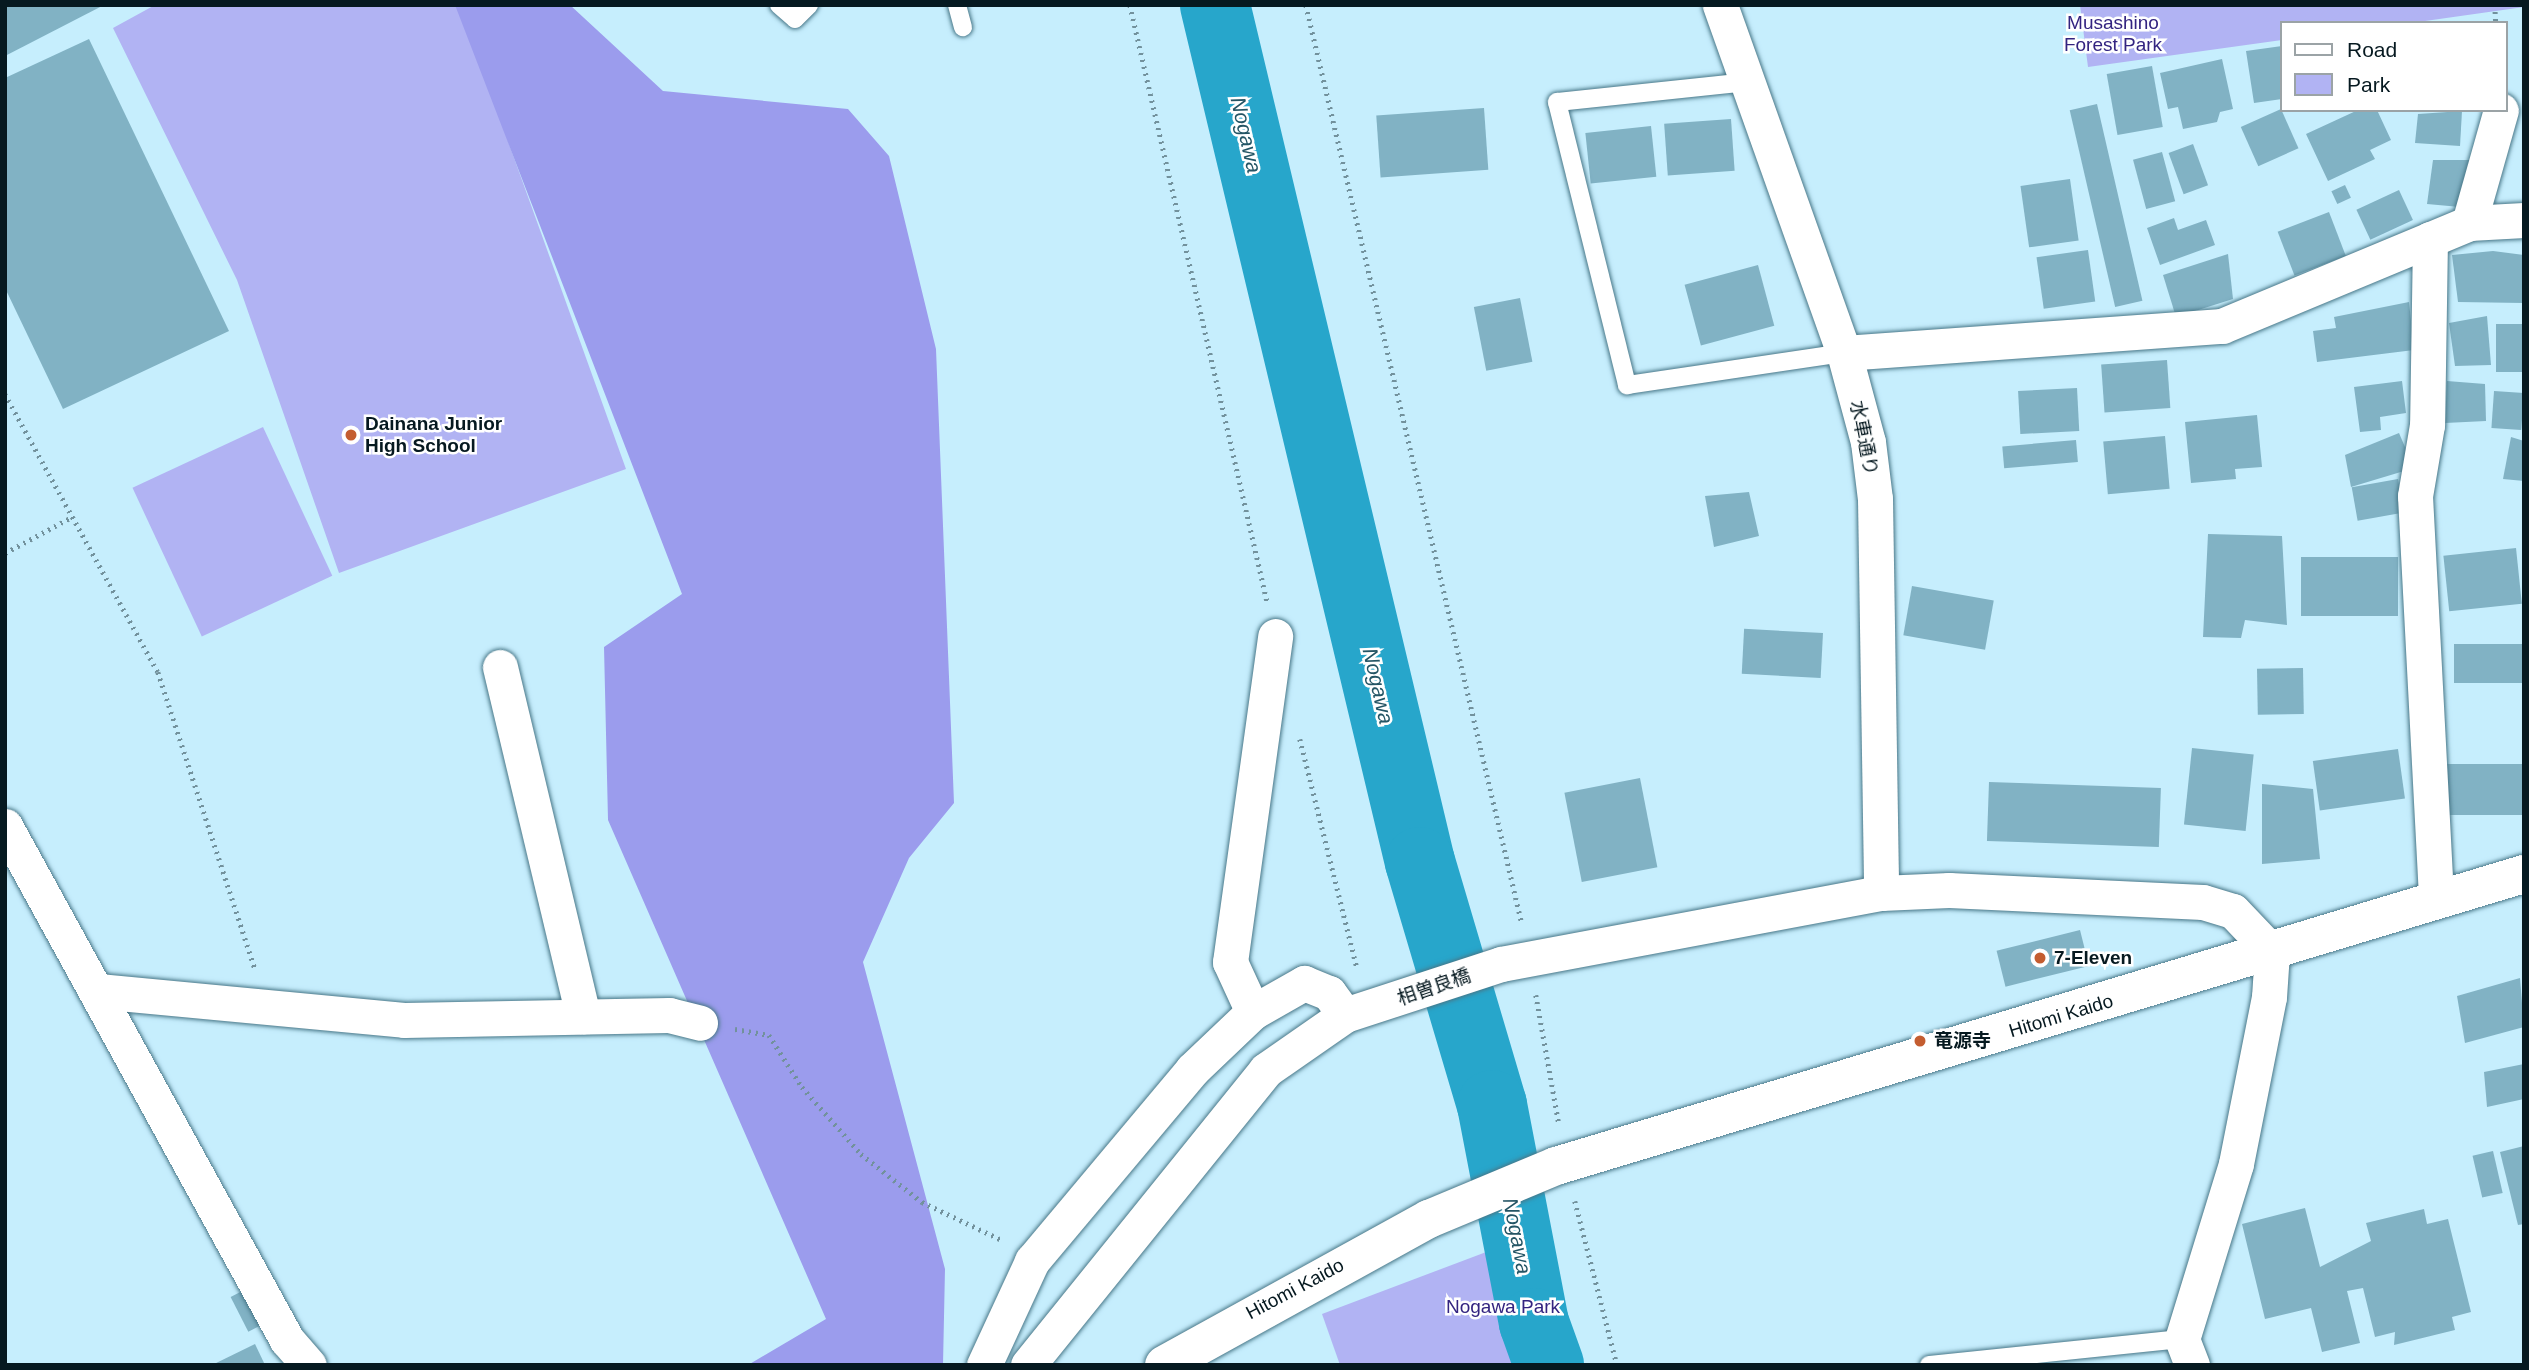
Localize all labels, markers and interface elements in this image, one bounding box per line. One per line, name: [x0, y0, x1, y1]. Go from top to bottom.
park label: Musashino Forest Park: [2064, 12, 2162, 56]
legend: [2280, 21, 2508, 112]
text: Road: [2347, 38, 2397, 61]
text: Park: [2347, 73, 2390, 96]
water label: Nogawa: [1225, 95, 1267, 175]
street label: 水車通り: [1846, 399, 1882, 477]
place label: Dainana Junior High School: [365, 413, 502, 457]
marker: Dainana Junior High School: [343, 427, 359, 443]
water label: Nogawa: [1357, 646, 1399, 726]
place label: 7-Eleven: [2054, 947, 2132, 969]
marker: 7-Eleven: [2032, 950, 2048, 966]
street label: 相曽良橋: [1394, 964, 1474, 1010]
street label: Hitomi Kaido: [2006, 989, 2116, 1043]
place label: 竜源寺: [1934, 1030, 1991, 1052]
marker: 竜源寺: [1912, 1033, 1928, 1049]
water label: Nogawa: [1497, 1196, 1537, 1276]
street label: Hitomi Kaido: [1242, 1254, 1348, 1324]
park label: Nogawa Park: [1446, 1296, 1560, 1318]

